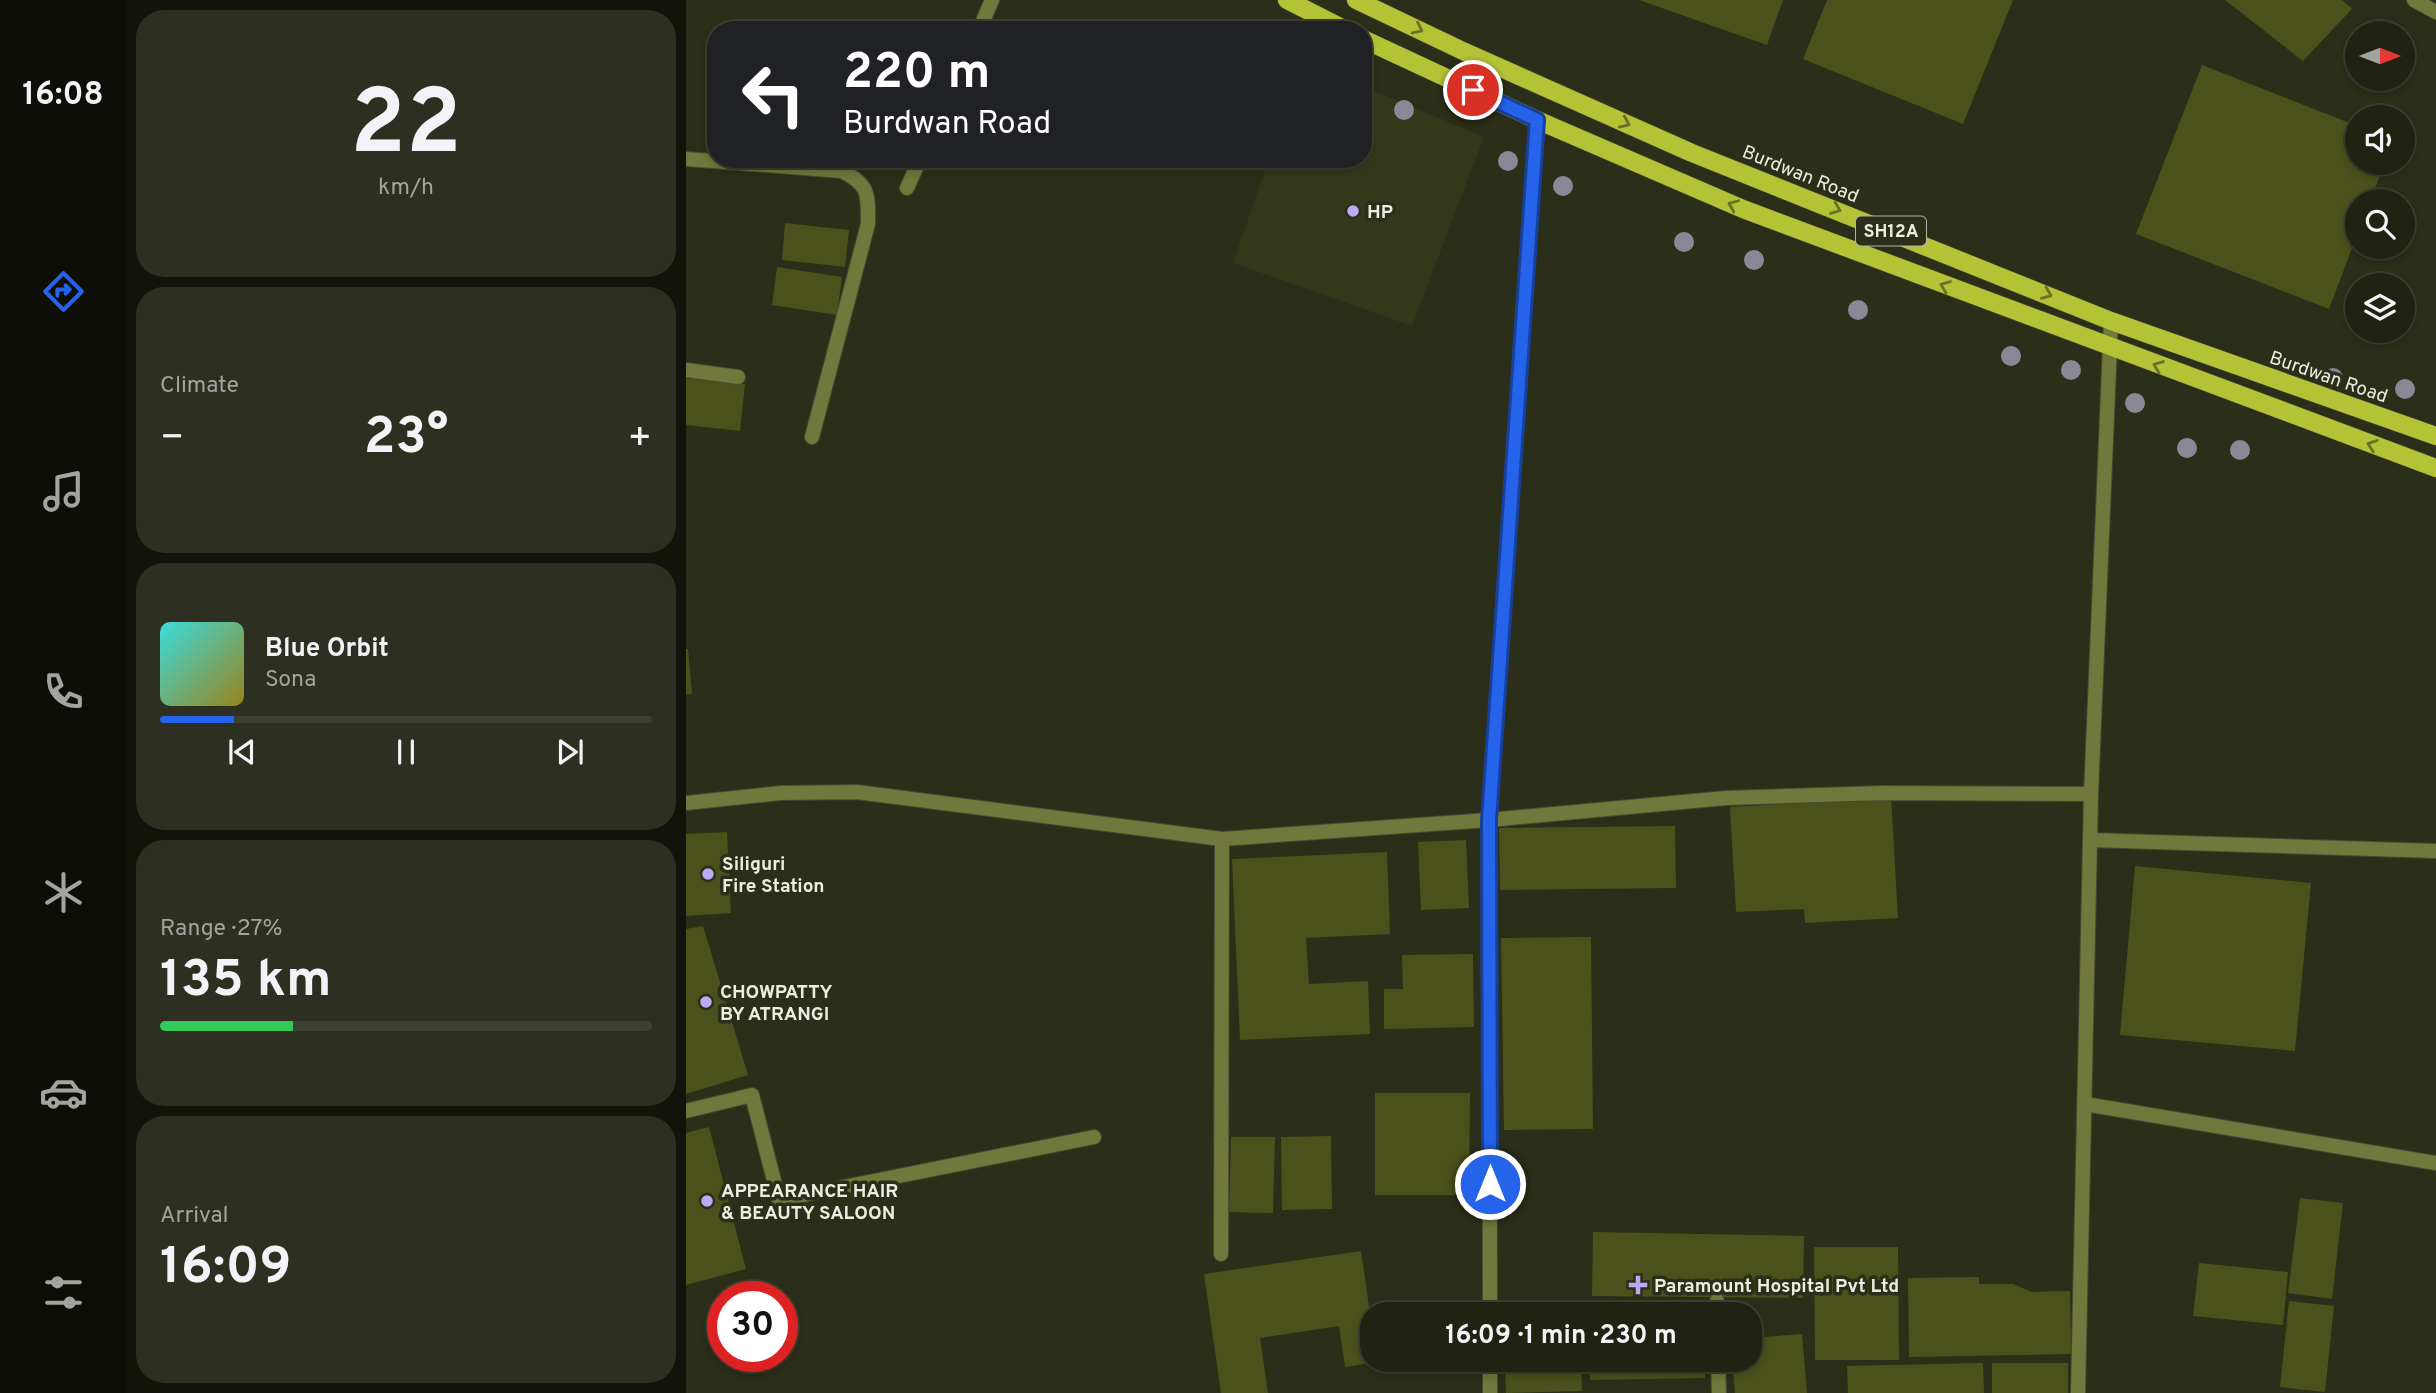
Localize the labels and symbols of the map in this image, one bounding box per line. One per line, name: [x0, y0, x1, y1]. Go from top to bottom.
one-way arrow: [1411, 21, 1423, 35]
north arrow: [2345, 21, 2415, 91]
pin: [1443, 60, 1503, 120]
one-way arrow: [1618, 115, 1631, 129]
street label: Burdwan Road: [1738, 141, 1862, 209]
one-way arrow: [1727, 199, 1740, 213]
place label: HP: [1367, 201, 1393, 225]
one-way arrow: [1829, 201, 1841, 215]
marker: HP: [1345, 203, 1361, 219]
road number: SH12A: [1856, 216, 1926, 246]
one-way arrow: [1940, 280, 1952, 294]
one-way arrow: [2040, 286, 2052, 300]
street label: Burdwan Road: [2266, 346, 2391, 409]
one-way arrow: [2153, 360, 2165, 374]
one-way arrow: [2366, 439, 2378, 453]
place label: Siliguri Fire Station: [722, 853, 824, 899]
marker: Siliguri Fire Station: [700, 866, 716, 882]
place label: CHOWPATTY BY ATRANGI: [720, 981, 833, 1027]
marker: CHOWPATTY BY ATRANGI: [698, 994, 714, 1010]
position arrow: [1453, 1147, 1527, 1221]
place label: APPEARANCE HAIR & BEAUTY SALOON: [721, 1180, 898, 1226]
marker: APPEARANCE HAIR & BEAUTY SALOON: [699, 1193, 715, 1209]
marker: Paramount Hospital Pvt Ltd: [1628, 1275, 1648, 1295]
place label: Paramount Hospital Pvt Ltd: [1654, 1275, 1899, 1299]
speed limit sign: 30: [707, 1281, 798, 1372]

